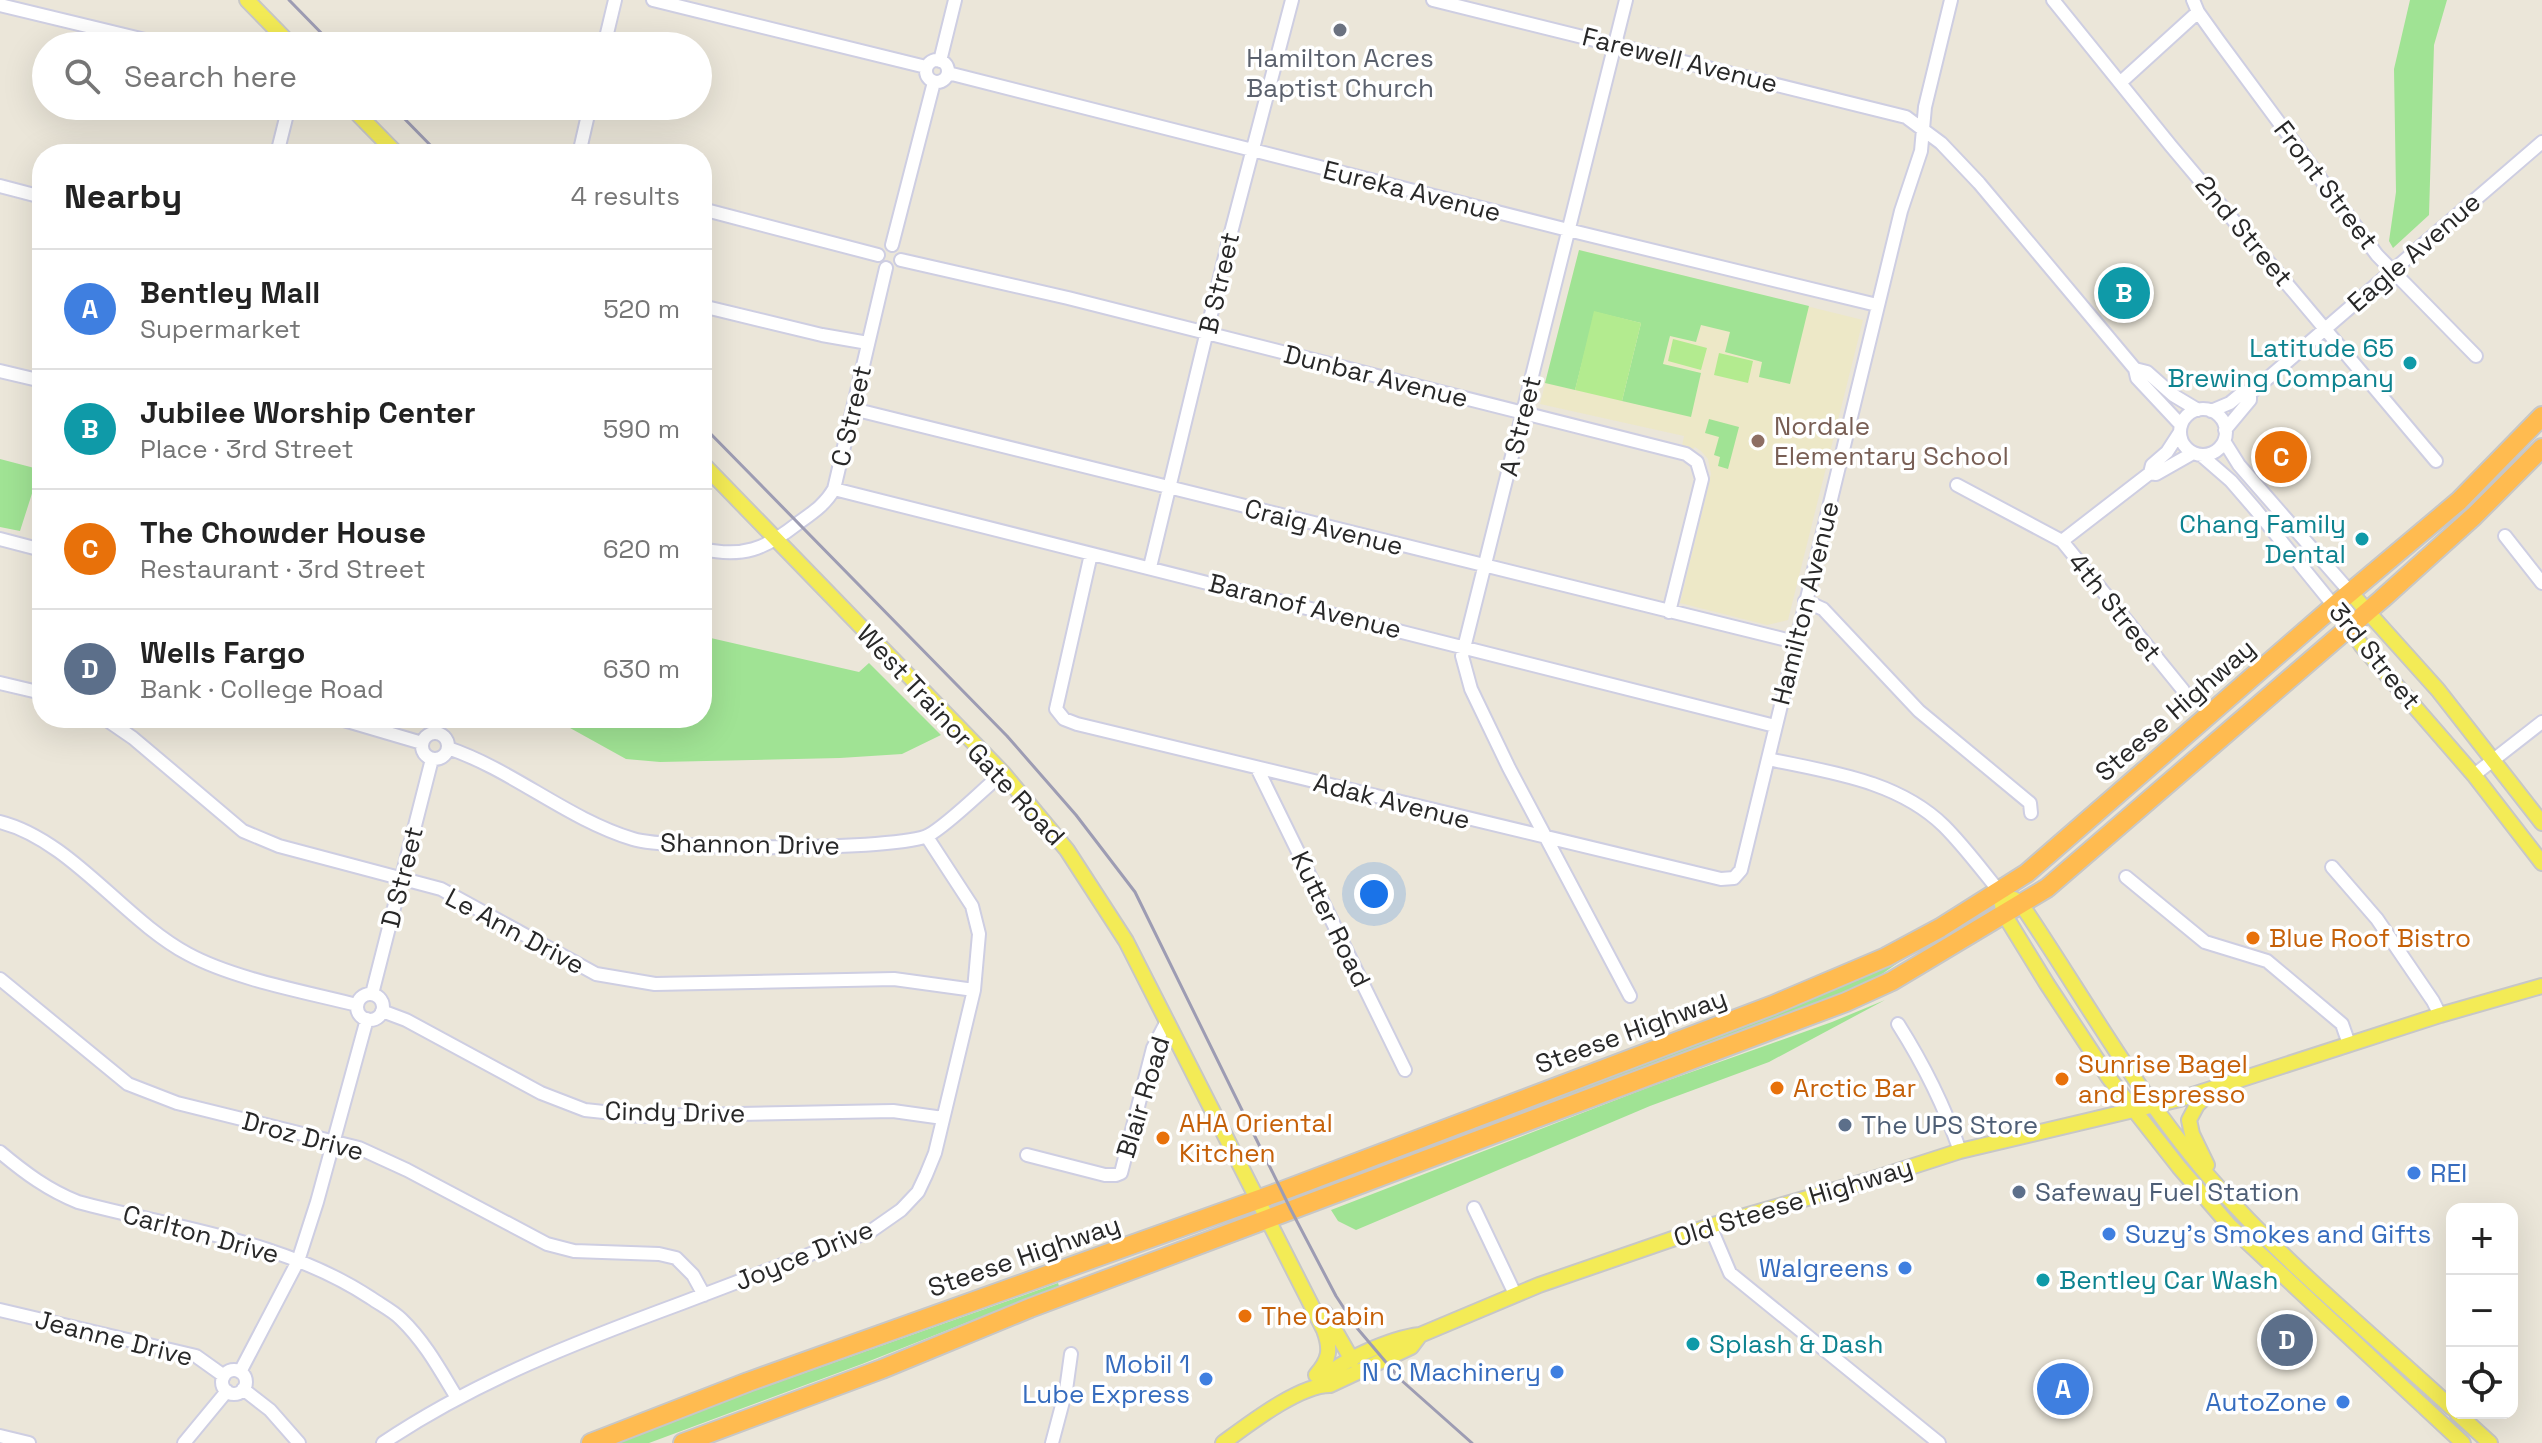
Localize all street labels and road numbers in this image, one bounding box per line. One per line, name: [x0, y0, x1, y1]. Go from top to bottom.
street label: Farewell Avenue: [1579, 19, 1781, 101]
street label: Front Street: [2266, 114, 2386, 256]
street label: Eureka Avenue: [1320, 152, 1504, 230]
street label: 2nd Street: [2188, 169, 2300, 293]
street label: Eagle Avenue: [2340, 185, 2488, 319]
street label: B Street: [1191, 229, 1247, 337]
street label: Dunbar Avenue: [1280, 337, 1472, 415]
street label: C Street: [823, 362, 879, 470]
street label: A Street: [1491, 372, 1549, 480]
street label: Craig Avenue: [1241, 491, 1407, 563]
street label: Hamilton Avenue: [1763, 498, 1847, 708]
street label: 4th Street: [2061, 546, 2169, 668]
street label: Baranof Avenue: [1205, 566, 1405, 646]
street label: 3rd Street: [2322, 596, 2428, 716]
street label: West Trainor Gate Road: [850, 617, 1072, 853]
street label: Steese Highway: [2088, 631, 2262, 789]
street label: Adak Avenue: [1310, 765, 1474, 837]
street label: D Street: [373, 823, 431, 931]
street label: Shannon Drive: [660, 825, 840, 863]
street label: Kutter Road: [1283, 845, 1379, 993]
street label: Le Ann Drive: [439, 880, 591, 982]
street label: Steese Highway: [1531, 981, 1731, 1081]
street label: Blair Road: [1108, 1032, 1178, 1162]
street label: Cindy Drive: [604, 1094, 746, 1130]
street label: Droz Drive: [238, 1103, 368, 1169]
street label: Old Steese Highway: [1669, 1149, 1917, 1255]
street label: Carlton Drive: [119, 1197, 283, 1271]
street label: Steese Highway: [923, 1207, 1125, 1305]
street label: Joyce Drive: [730, 1212, 878, 1298]
street label: Jeanne Drive: [32, 1302, 196, 1374]

